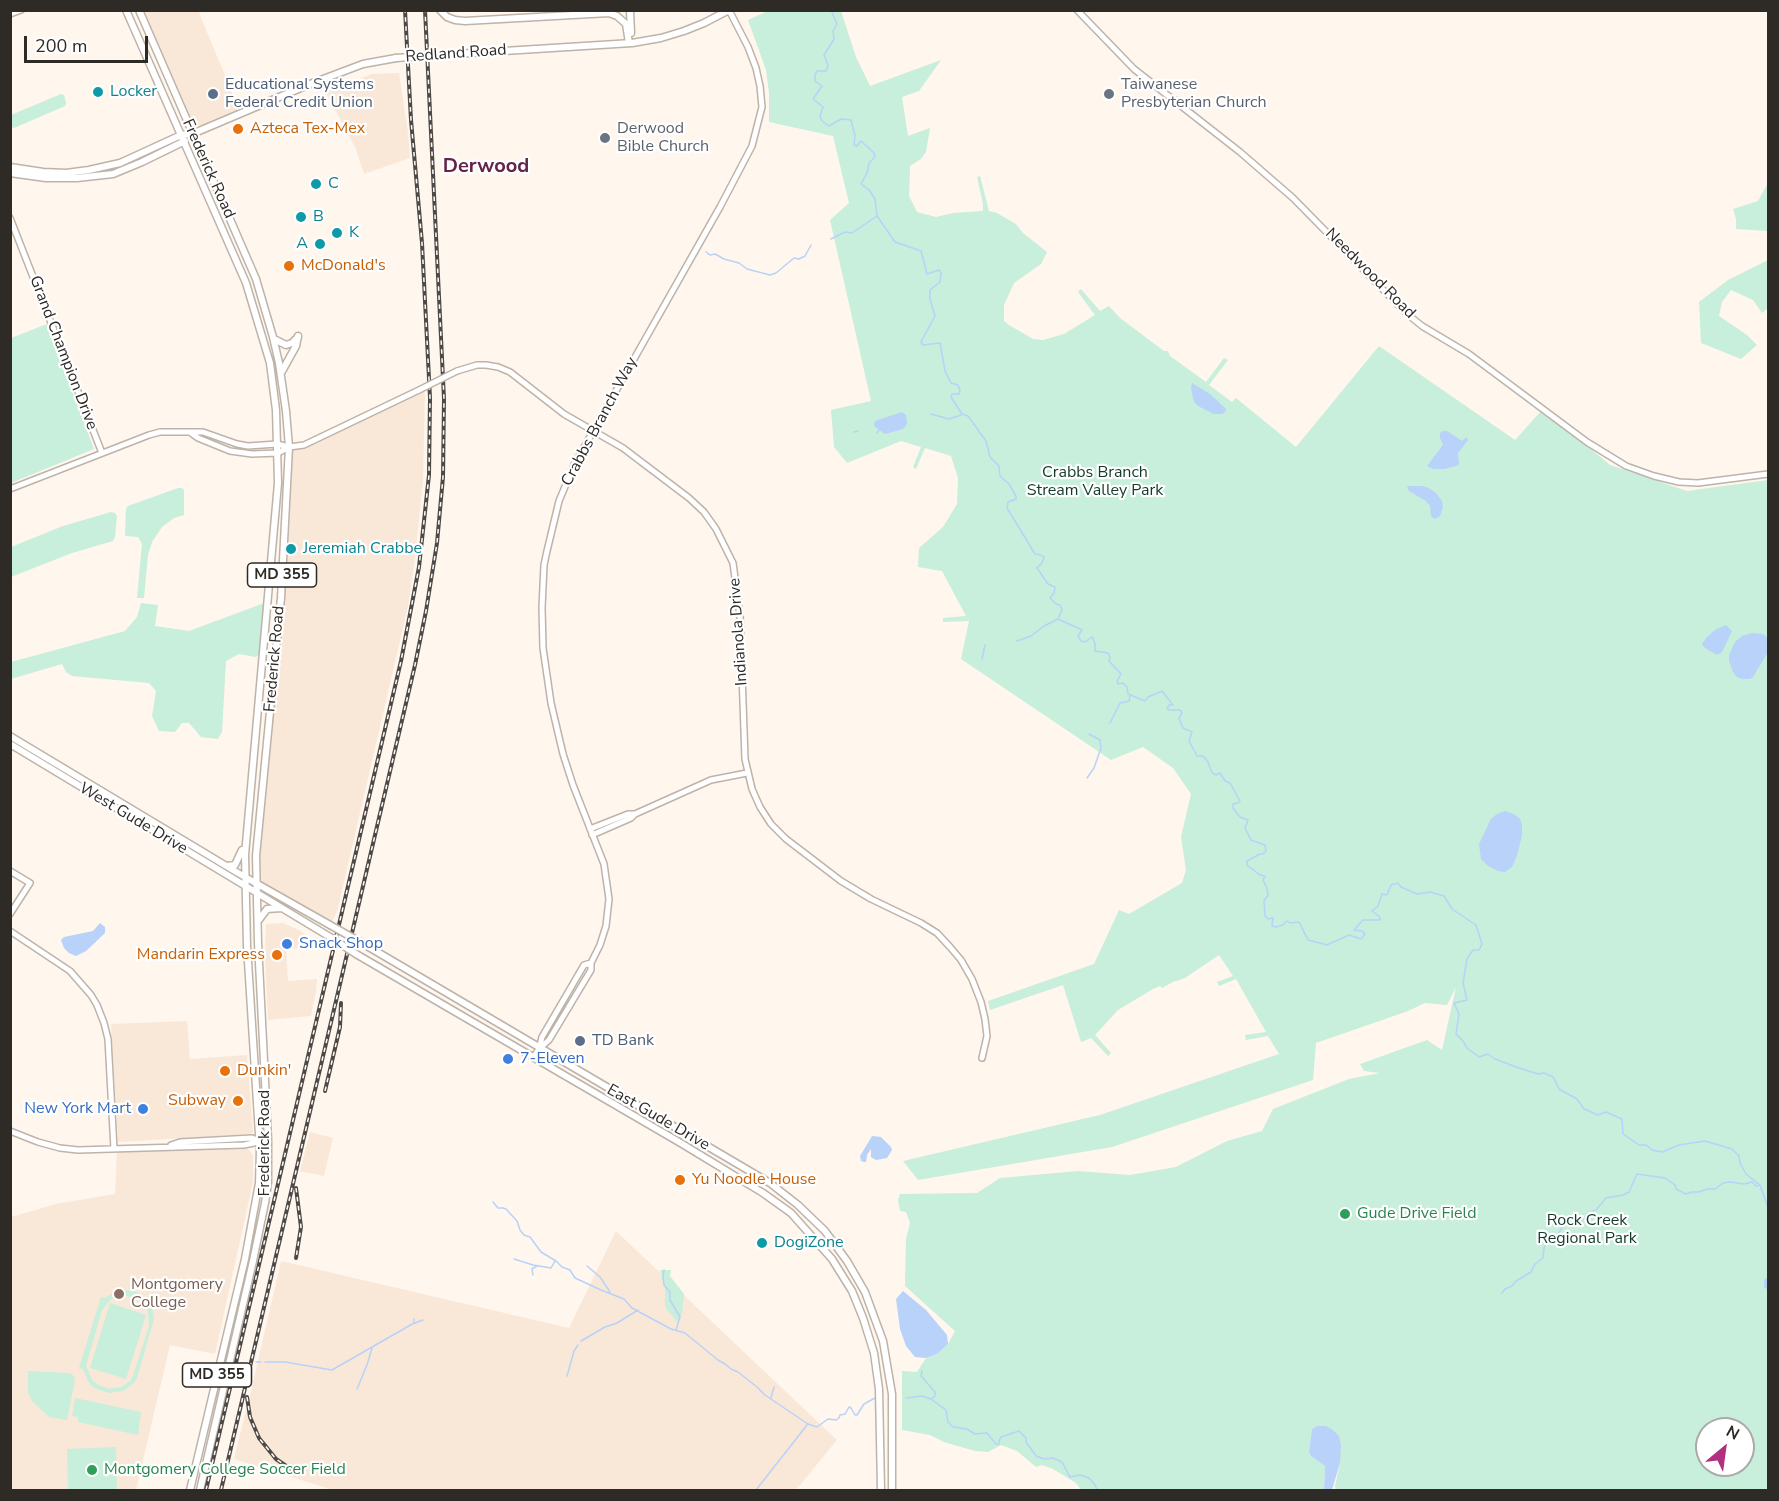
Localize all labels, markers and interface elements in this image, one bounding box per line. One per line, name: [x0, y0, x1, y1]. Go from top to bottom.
scale bar: [27, 24, 152, 62]
text: 200 m: [35, 34, 87, 58]
street label: Redland Road: [405, 41, 507, 67]
place label: Educational Systems Federal Credit Union: [225, 75, 374, 113]
place label: Taiwanese Presbyterian Church: [1121, 75, 1266, 113]
place label: Locker: [110, 82, 157, 102]
marker: Locker: [91, 85, 105, 99]
marker: Educational Systems Federal Credit Union: [206, 87, 220, 101]
marker: Taiwanese Presbyterian Church: [1102, 87, 1116, 101]
street label: Frederick Road: [178, 116, 238, 222]
place label: Azteca Tex-Mex: [250, 119, 365, 139]
place label: Derwood Bible Church: [617, 119, 709, 157]
marker: Azteca Tex-Mex: [231, 122, 245, 136]
marker: Derwood Bible Church: [598, 131, 612, 145]
district label: Derwood: [443, 155, 529, 179]
place label: C: [328, 174, 339, 194]
marker: C: [309, 177, 323, 191]
place label: B: [313, 207, 324, 227]
marker: B: [294, 210, 308, 224]
place label: K: [349, 223, 359, 243]
street label: Needwood Road: [1321, 225, 1419, 323]
marker: K: [330, 226, 344, 240]
place label: A: [296, 234, 308, 254]
marker: A: [313, 237, 327, 251]
place label: McDonald's: [301, 256, 386, 276]
marker: McDonald's: [282, 259, 296, 273]
street label: Grand Champion Drive: [25, 273, 101, 433]
street label: Crabbs Branch Way: [558, 354, 642, 490]
park label: Crabbs Branch Stream Valley Park: [1027, 463, 1163, 501]
place label: Jeremiah Crabbe: [303, 539, 422, 559]
marker: Jeremiah Crabbe: [284, 542, 298, 556]
road number: MD 355: [248, 563, 316, 587]
street label: Indianola Drive: [726, 577, 752, 687]
street label: Frederick Road: [261, 605, 289, 713]
street label: West Gude Drive: [75, 779, 191, 859]
place label: Snack Shop: [299, 934, 383, 954]
marker: Snack Shop: [280, 937, 294, 951]
place label: Mandarin Express: [137, 945, 265, 965]
marker: Mandarin Express: [270, 948, 284, 962]
place label: TD Bank: [592, 1031, 654, 1051]
marker: TD Bank: [573, 1034, 587, 1048]
place label: 7-Eleven: [520, 1049, 584, 1069]
marker: 7-Eleven: [501, 1052, 515, 1066]
place label: Dunkin': [237, 1061, 291, 1081]
marker: Dunkin': [218, 1064, 232, 1078]
street label: East Gude Drive: [603, 1081, 713, 1155]
street label: Frederick Road: [255, 1090, 275, 1196]
place label: Subway: [168, 1091, 226, 1111]
marker: Subway: [231, 1094, 245, 1108]
place label: New York Mart: [24, 1099, 131, 1119]
marker: New York Mart: [136, 1102, 150, 1116]
place label: Yu Noodle House: [692, 1170, 816, 1190]
marker: Yu Noodle House: [673, 1173, 687, 1187]
place label: Gude Drive Field: [1357, 1204, 1477, 1224]
marker: Gude Drive Field: [1338, 1207, 1352, 1221]
park label: Rock Creek Regional Park: [1537, 1211, 1637, 1249]
place label: DogiZone: [774, 1233, 844, 1253]
marker: DogiZone: [755, 1236, 769, 1250]
place label: Montgomery College: [131, 1275, 223, 1313]
marker: Montgomery College: [112, 1287, 126, 1301]
road number: MD 355: [182, 1363, 252, 1387]
north arrow: [1695, 1417, 1755, 1477]
text: N: [1722, 1420, 1743, 1446]
place label: Montgomery College Soccer Field: [104, 1460, 346, 1480]
marker: Montgomery College Soccer Field: [85, 1463, 99, 1477]

